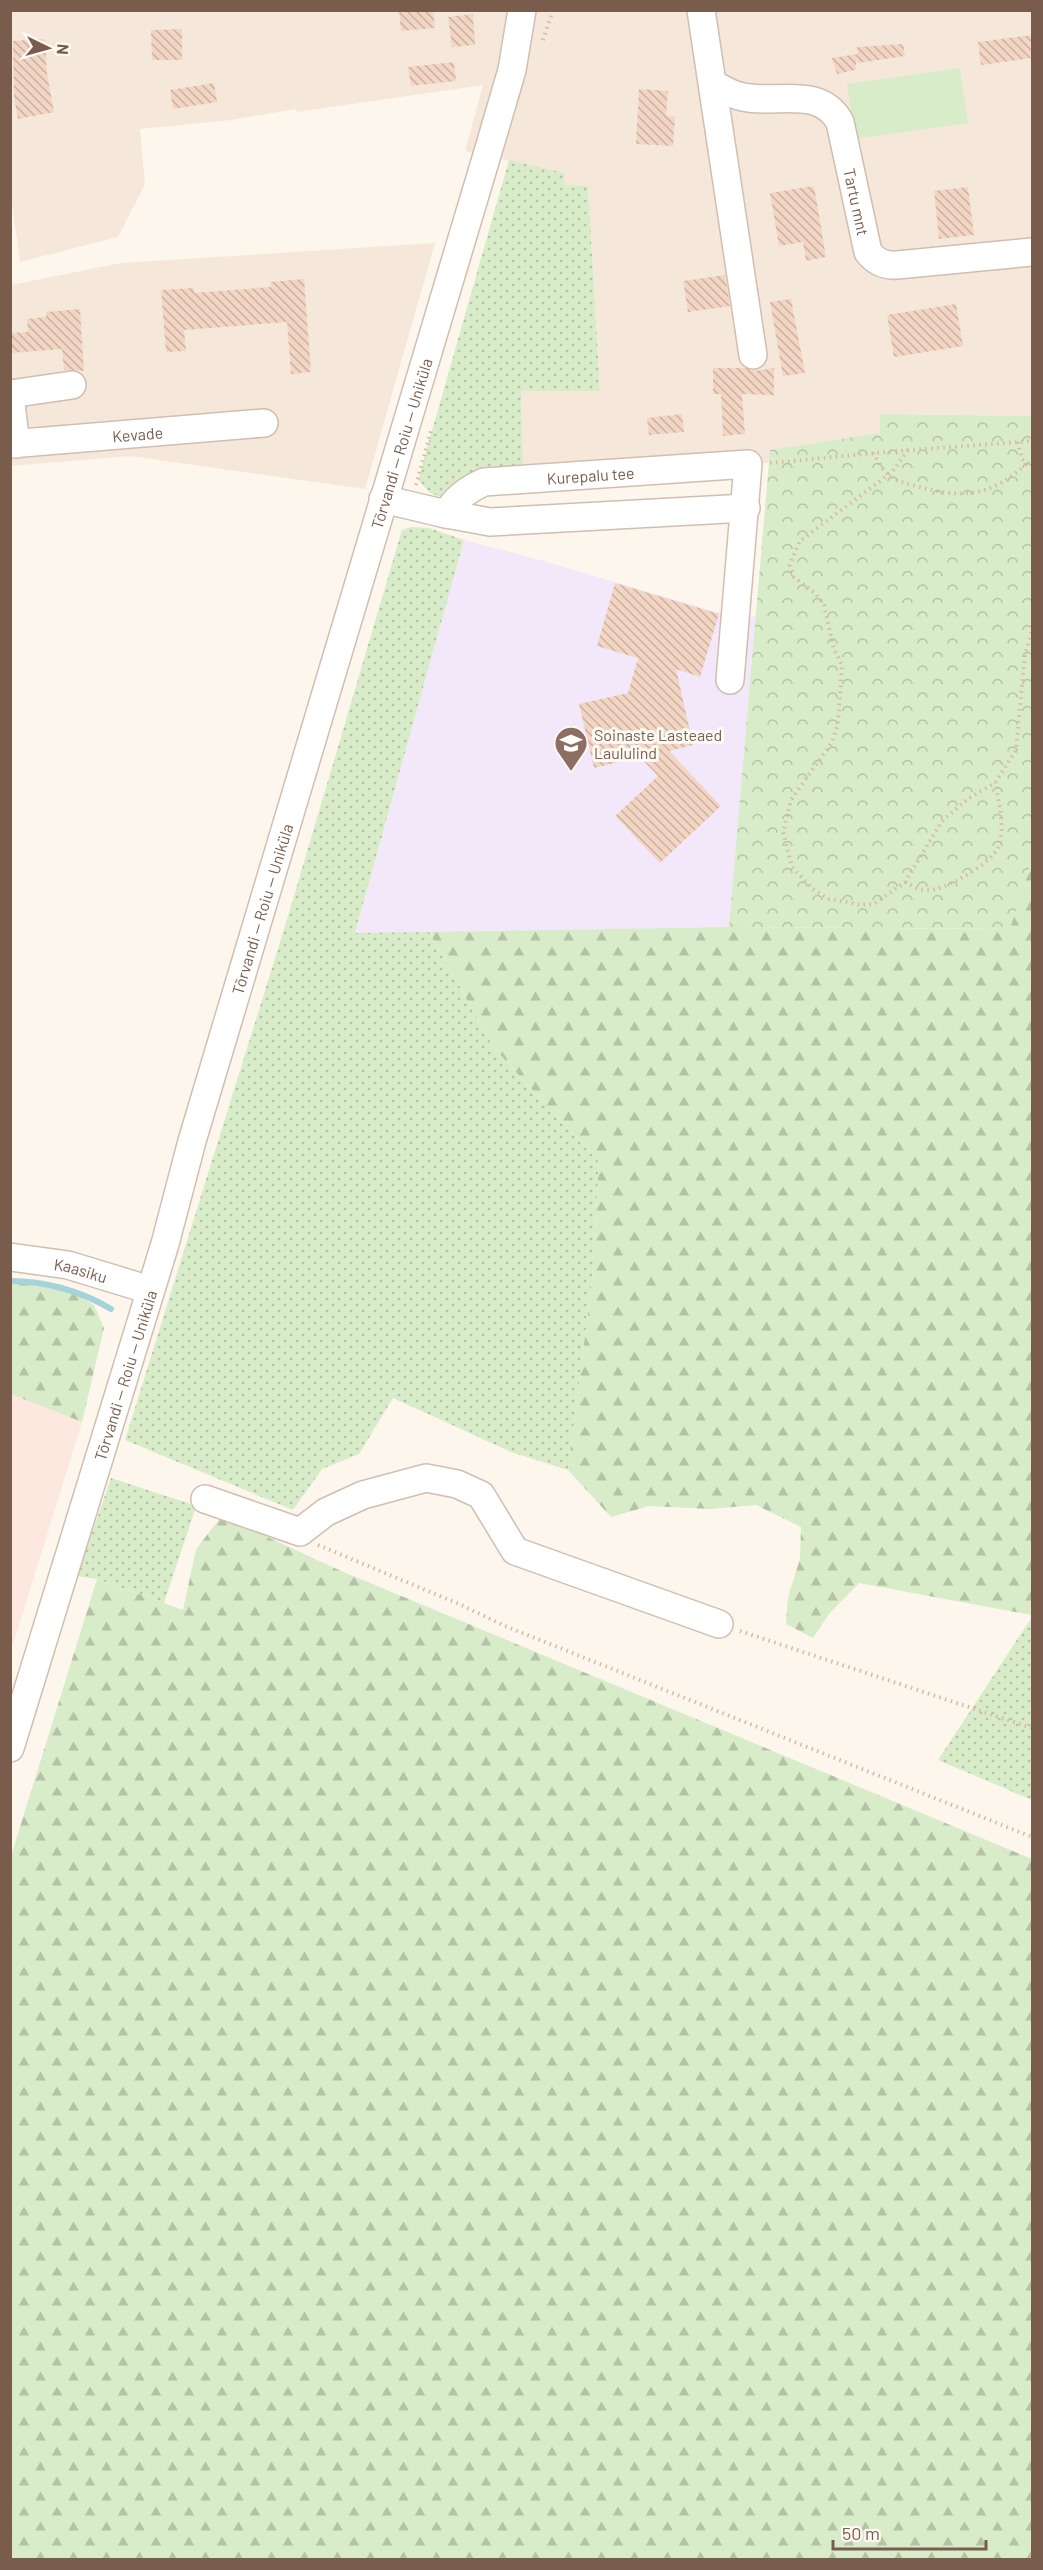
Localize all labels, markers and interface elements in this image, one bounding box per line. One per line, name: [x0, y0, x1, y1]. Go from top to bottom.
north arrow: [18, 18, 78, 78]
text: N: [54, 43, 73, 55]
street label: Tartu mnt: [841, 166, 874, 237]
street label: Tõrvandi — Roiu — Uniküla: [366, 356, 435, 531]
street label: Kevade: [111, 422, 164, 445]
street label: Kurepalu tee: [546, 462, 635, 487]
school or university icon: Soinaste Lasteaed Laululind: [553, 725, 589, 772]
place label: Soinaste Lasteaed Laululind: [594, 725, 722, 762]
street label: Tõrvandi — Roiu — Uniküla: [227, 821, 296, 997]
street label: Kaasiku: [53, 1254, 110, 1286]
street label: Tõrvandi — Roiu — Uniküla: [89, 1288, 160, 1463]
scale bar: [833, 2513, 986, 2551]
text: 50 m: [842, 2522, 880, 2544]

